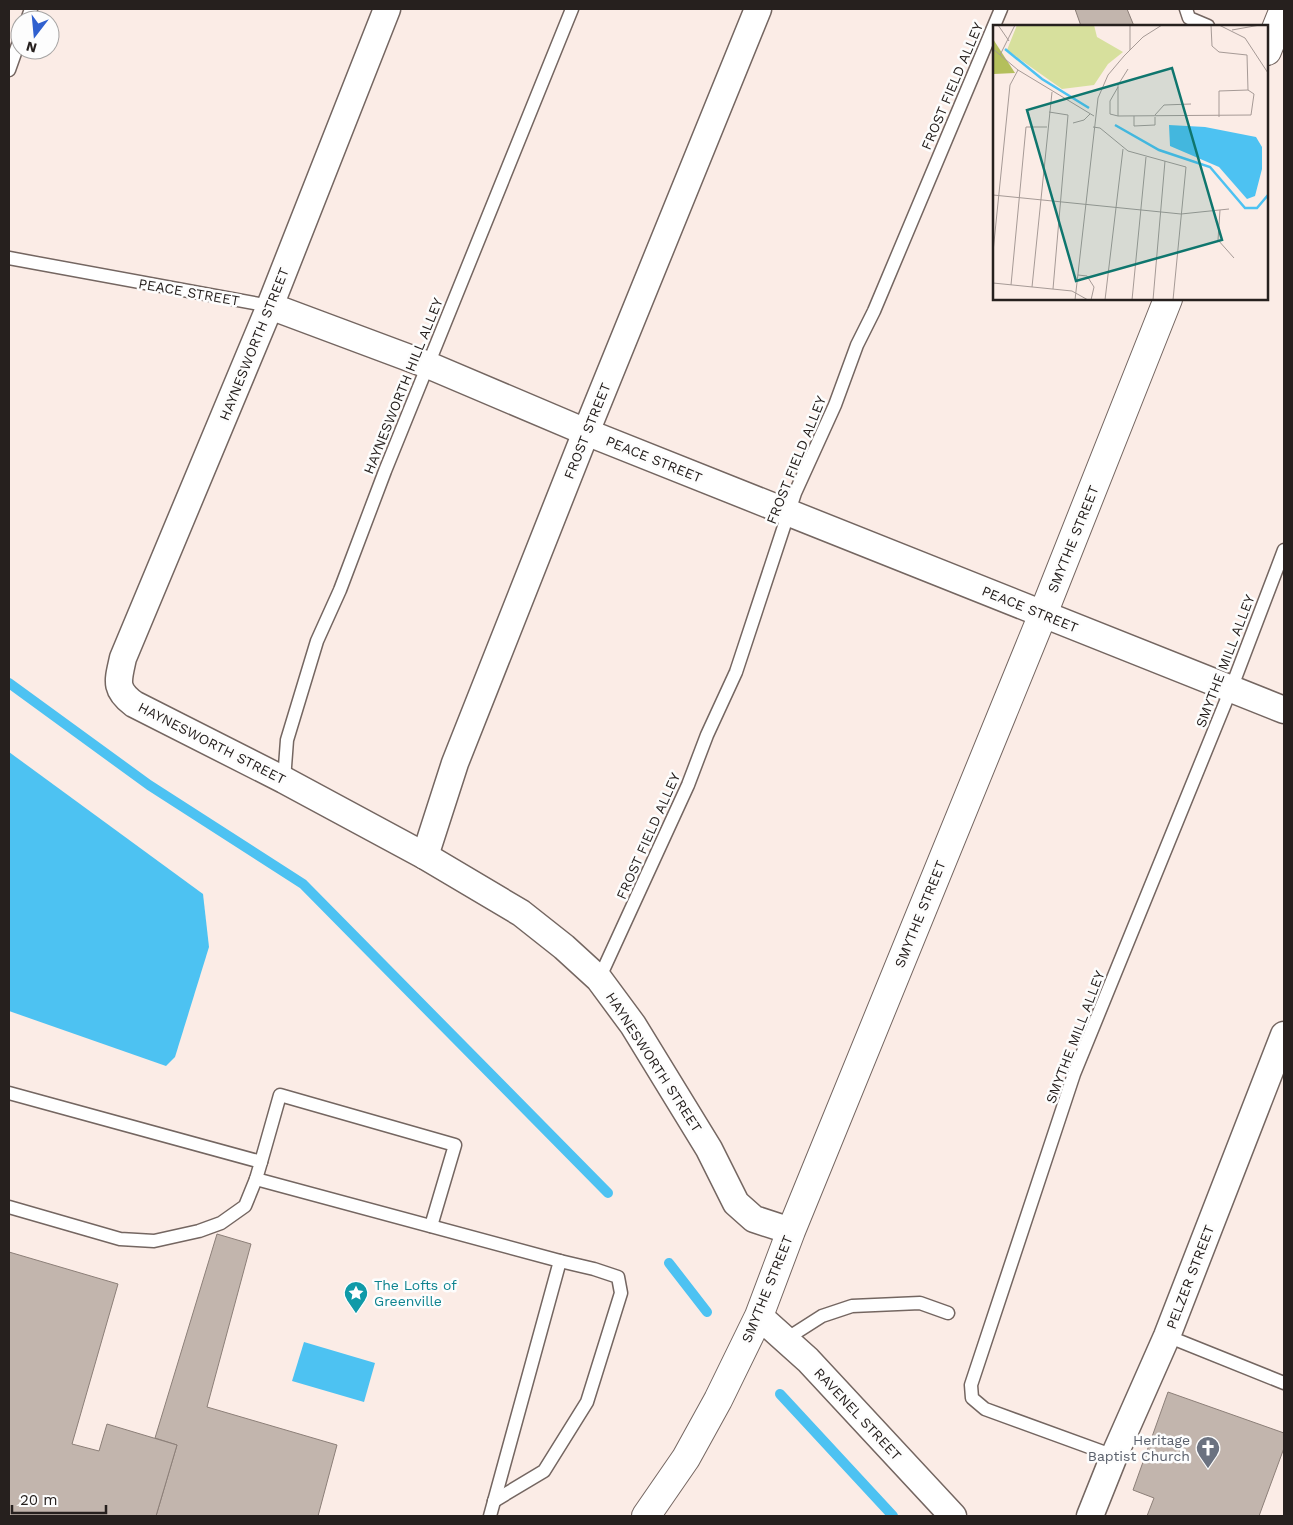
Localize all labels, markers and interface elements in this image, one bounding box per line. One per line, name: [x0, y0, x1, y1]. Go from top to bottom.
north arrow: [10, 10, 60, 60]
street label: FROST FIELD ALLEY: [918, 20, 986, 152]
inset map: [993, 25, 1268, 300]
text: N: [24, 38, 39, 57]
street label: HAYNESWORTH STREET: [216, 265, 292, 423]
street label: PEACE STREET: [137, 275, 241, 309]
street label: HAYNESWORTH HILL ALLEY: [360, 296, 446, 476]
street label: FROST STREET: [560, 380, 614, 481]
street label: FROST FIELD ALLEY: [763, 394, 829, 526]
street label: PEACE STREET: [604, 432, 705, 486]
street label: SMYTHE STREET: [1044, 483, 1102, 595]
street label: PEACE STREET: [980, 582, 1081, 636]
street label: SMYTHE MILL ALLEY: [1192, 592, 1258, 730]
street label: HAYNESWORTH STREET: [136, 699, 289, 787]
street label: FROST FIELD ALLEY: [613, 770, 683, 902]
street label: SMYTHE STREET: [891, 858, 949, 970]
street label: SMYTHE MILL ALLEY: [1042, 968, 1108, 1106]
street label: HAYNESWORTH STREET: [603, 989, 706, 1135]
street label: PELZER STREET: [1163, 1222, 1217, 1331]
street label: SMYTHE STREET: [738, 1233, 796, 1345]
place label: The Lofts of Greenville: [374, 1277, 457, 1309]
place icon: The Lofts of Greenville: [343, 1280, 369, 1314]
street label: RAVENEL STREET: [811, 1365, 905, 1464]
place label: Heritage Baptist Church: [1088, 1432, 1190, 1464]
church icon: Heritage Baptist Church: [1195, 1435, 1221, 1469]
scale bar: [12, 1482, 106, 1514]
text: 20 m: [20, 1491, 58, 1509]

